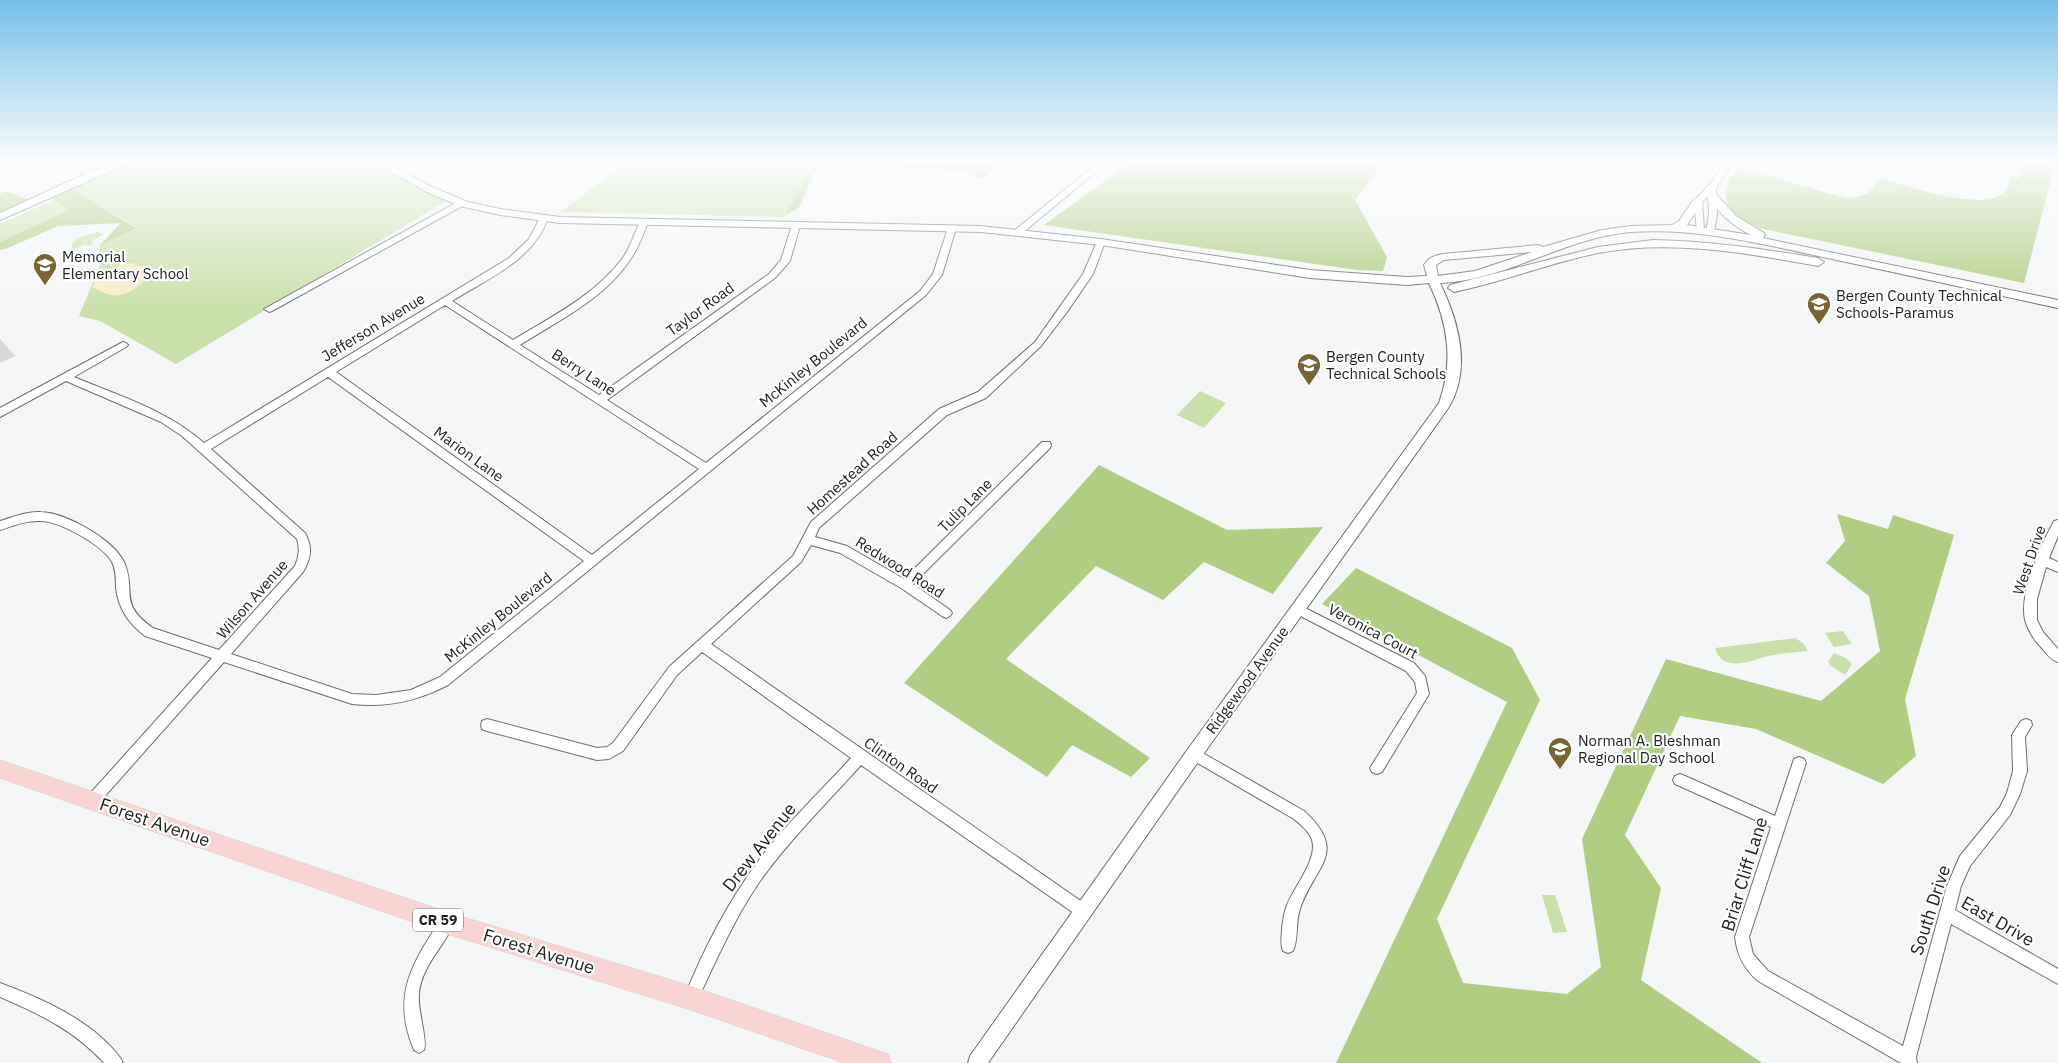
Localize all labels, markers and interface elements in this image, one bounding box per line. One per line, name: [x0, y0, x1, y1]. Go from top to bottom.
place label: Memorial Elementary School: [62, 247, 189, 283]
school or university icon: Memorial Elementary School: [32, 252, 58, 286]
street label: Taylor Road: [662, 278, 738, 340]
place label: Bergen County Technical Schools-Paramus: [1836, 286, 2002, 322]
street label: Jefferson Avenue: [318, 289, 428, 365]
school or university icon: Bergen County Technical Schools-Paramus: [1806, 291, 1832, 325]
street label: McKinley Boulevard: [755, 313, 871, 411]
street label: Berry Lane: [548, 344, 620, 400]
place label: Bergen County Technical Schools: [1326, 347, 1446, 383]
school or university icon: Bergen County Technical Schools: [1296, 352, 1322, 386]
street label: Marion Lane: [430, 422, 508, 486]
street label: Homestead Road: [803, 427, 901, 519]
street label: Tulip Lane: [934, 474, 996, 536]
street label: West Drive: [2008, 523, 2050, 597]
street label: Redwood Road: [852, 532, 948, 602]
street label: Wilson Avenue: [212, 555, 292, 643]
street label: McKinley Boulevard: [440, 568, 556, 666]
street label: Veronica Court: [1325, 599, 1421, 663]
street label: Ridgewood Avenue: [1202, 622, 1292, 738]
place label: Norman A. Bleshman Regional Day School: [1578, 731, 1721, 767]
street label: Clinton Road: [860, 733, 942, 797]
school or university icon: Norman A. Bleshman Regional Day School: [1547, 736, 1573, 770]
street label: Forest Avenue: [97, 792, 213, 852]
street label: Drew Avenue: [717, 798, 801, 896]
street label: Briar Cliff Lane: [1716, 814, 1772, 934]
street label: South Drive: [1905, 862, 1955, 958]
street label: East Drive: [1957, 891, 2039, 951]
road number: CR 59: [413, 908, 463, 932]
street label: Forest Avenue: [480, 923, 598, 979]

